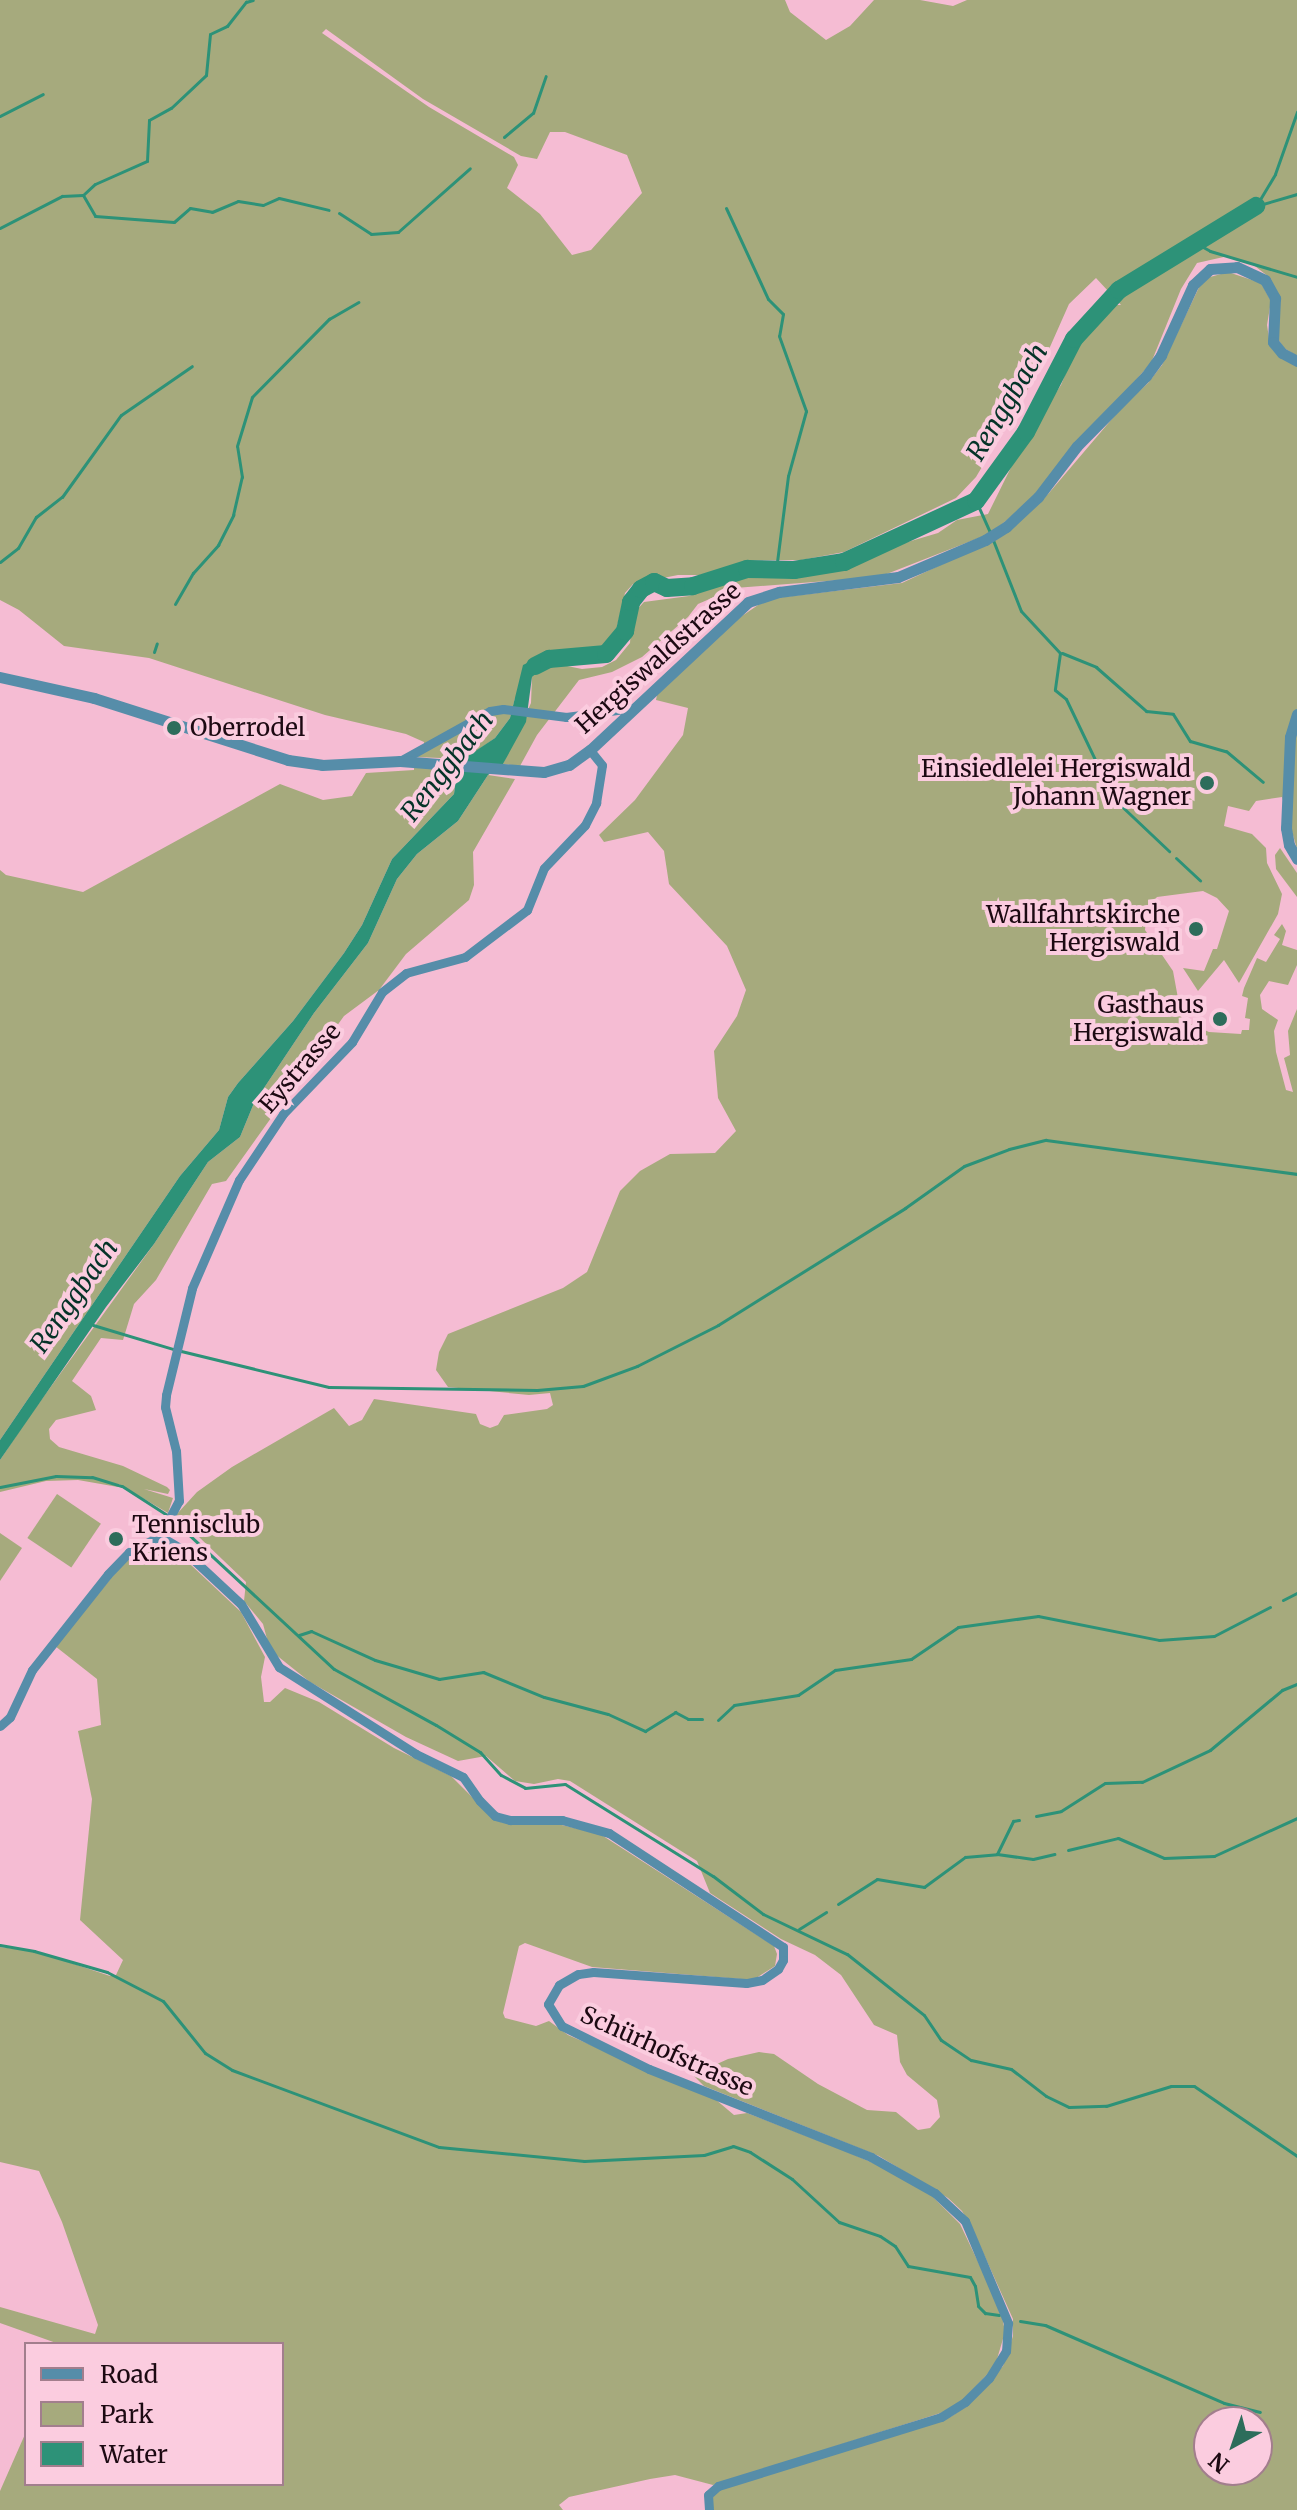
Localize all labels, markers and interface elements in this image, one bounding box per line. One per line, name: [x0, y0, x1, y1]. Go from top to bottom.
water label: Renggbach: [960, 338, 1054, 466]
street label: Hergiswaldstrasse: [570, 576, 746, 740]
water label: Renggbach: [394, 705, 500, 827]
place label: Oberrodel: [190, 714, 305, 742]
marker: Oberrodel: [165, 719, 183, 737]
place label: Einsiedlelei Hergiswald Johann Wagner: [921, 755, 1191, 811]
marker: Einsiedlelei Hergiswald Johann Wagner: [1198, 774, 1216, 792]
place label: Wallfahrtskirche Hergiswald: [986, 901, 1180, 957]
marker: Wallfahrtskirche Hergiswald: [1187, 920, 1205, 938]
place label: Gasthaus Hergiswald: [1073, 991, 1204, 1047]
marker: Gasthaus Hergiswald: [1211, 1010, 1229, 1028]
street label: Eystrasse: [253, 1017, 347, 1119]
water label: Renggbach: [24, 1233, 124, 1359]
place label: Tennisclub Kriens: [132, 1511, 260, 1567]
marker: Tennisclub Kriens: [107, 1530, 125, 1548]
street label: Schürhofstrasse: [576, 2000, 758, 2102]
legend: [24, 2342, 284, 2486]
text: Road: [100, 2359, 158, 2390]
text: Park: [100, 2399, 153, 2430]
north arrow: [1193, 2406, 1273, 2486]
text: Water: [100, 2439, 168, 2470]
text: N: [1203, 2447, 1235, 2479]

